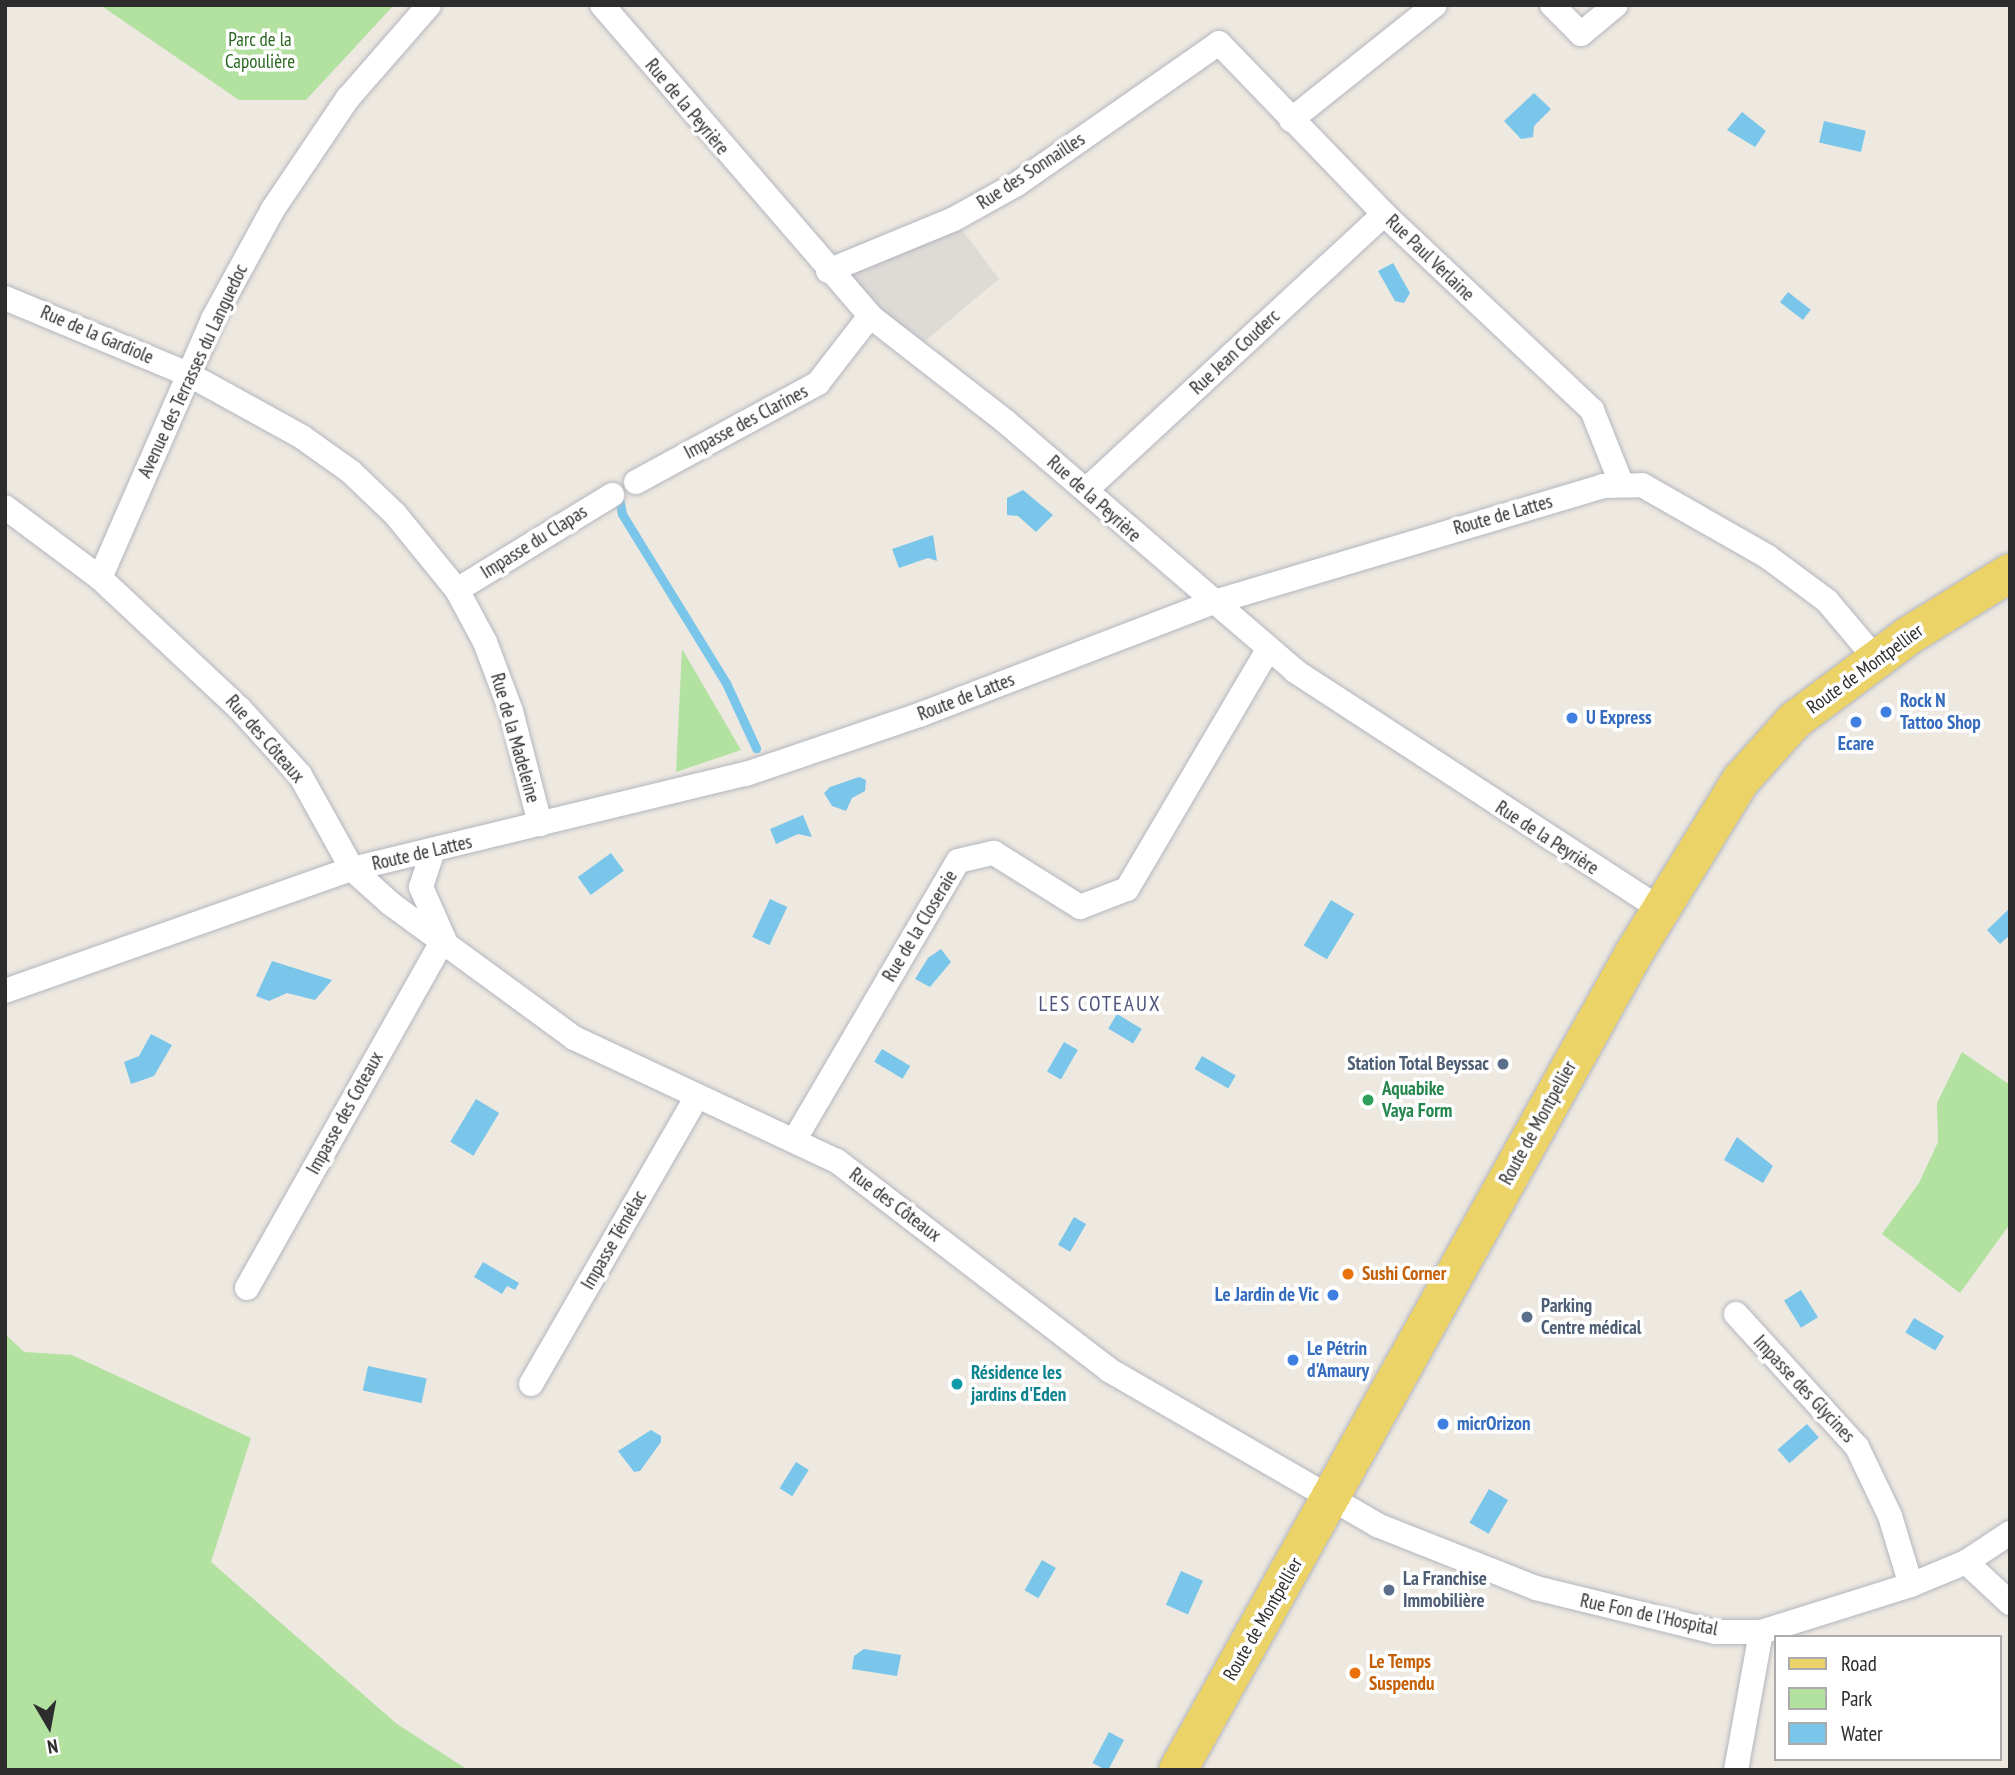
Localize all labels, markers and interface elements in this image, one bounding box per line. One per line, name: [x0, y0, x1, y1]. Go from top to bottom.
park label: Parc de la Capoulière: [225, 29, 295, 73]
street label: Rue de la Peyrière: [640, 54, 734, 160]
street label: Rue des Sonnailles: [973, 128, 1089, 214]
street label: Rue Paul Verlaine: [1381, 210, 1479, 306]
street label: Avenue des Terrasses du Languedoc: [133, 260, 253, 482]
street label: Rue de la Gardiole: [37, 301, 157, 369]
street label: Rue Jean Couderc: [1185, 305, 1285, 399]
street label: Impasse des Clarines: [680, 380, 812, 464]
street label: Rue de la Peyrière: [1042, 451, 1146, 547]
street label: Route de Lattes: [1451, 490, 1555, 540]
street label: Impasse du Clapas: [477, 500, 591, 584]
street label: Route de Montpellier: [1803, 619, 1927, 719]
street label: Route de Lattes: [914, 668, 1018, 726]
street label: Rue de la Madeleine: [486, 671, 544, 805]
street label: Rue des Côteaux: [221, 690, 309, 788]
place label: Rock N Tattoo Shop: [1900, 690, 1981, 734]
marker: Rock N Tattoo Shop: [1878, 704, 1894, 720]
place label: U Express: [1586, 707, 1652, 729]
marker: U Express: [1564, 710, 1580, 726]
marker: Ecare: [1848, 714, 1864, 730]
place label: Ecare: [1838, 733, 1874, 755]
street label: Rue de la Peyrière: [1491, 796, 1603, 880]
street label: Route de Lattes: [370, 830, 474, 876]
street label: Rue de la Closeraie: [878, 866, 962, 986]
district label: LES COTEAUX: [1040, 991, 1160, 1017]
street label: Impasse des Coteaux: [302, 1048, 388, 1178]
place label: Station Total Beyssac: [1347, 1053, 1489, 1075]
marker: Station Total Beyssac: [1495, 1056, 1511, 1072]
street label: Route de Montpellier: [1495, 1057, 1581, 1189]
place label: Aquabike Vaya Form: [1382, 1078, 1452, 1122]
marker: Aquabike Vaya Form: [1360, 1092, 1376, 1108]
street label: Rue des Côteaux: [845, 1163, 945, 1247]
street label: Impasse Témélac: [576, 1186, 652, 1294]
place label: Sushi Corner: [1362, 1263, 1447, 1285]
marker: Sushi Corner: [1340, 1266, 1356, 1282]
place label: Le Jardin de Vic: [1214, 1284, 1319, 1306]
marker: Le Jardin de Vic: [1325, 1287, 1341, 1303]
place label: Parking Centre médical: [1541, 1295, 1641, 1339]
marker: Parking Centre médical: [1519, 1309, 1535, 1325]
street label: Impasse des Glycines: [1748, 1331, 1860, 1447]
place label: Le Pétrin d'Amaury: [1307, 1338, 1369, 1382]
marker: Le Pétrin d'Amaury: [1285, 1352, 1301, 1368]
place label: Résidence les jardins d'Eden: [971, 1362, 1066, 1406]
marker: Résidence les jardins d'Eden: [949, 1376, 965, 1392]
place label: micrOrizon: [1457, 1413, 1531, 1435]
marker: micrOrizon: [1435, 1416, 1451, 1432]
street label: Route de Montpellier: [1219, 1554, 1307, 1684]
place label: La Franchise Immobilière: [1403, 1568, 1487, 1612]
marker: La Franchise Immobilière: [1381, 1582, 1397, 1598]
street label: Rue Fon de l'Hospital: [1578, 1589, 1720, 1641]
legend: [1773, 1635, 2001, 1761]
text: Road: [1841, 1650, 1877, 1677]
place label: Le Temps Suspendu: [1369, 1651, 1435, 1695]
marker: Le Temps Suspendu: [1347, 1665, 1363, 1681]
text: Park: [1841, 1685, 1872, 1712]
north arrow: [14, 1691, 84, 1761]
text: Water: [1841, 1720, 1883, 1747]
text: N: [46, 1734, 60, 1759]

